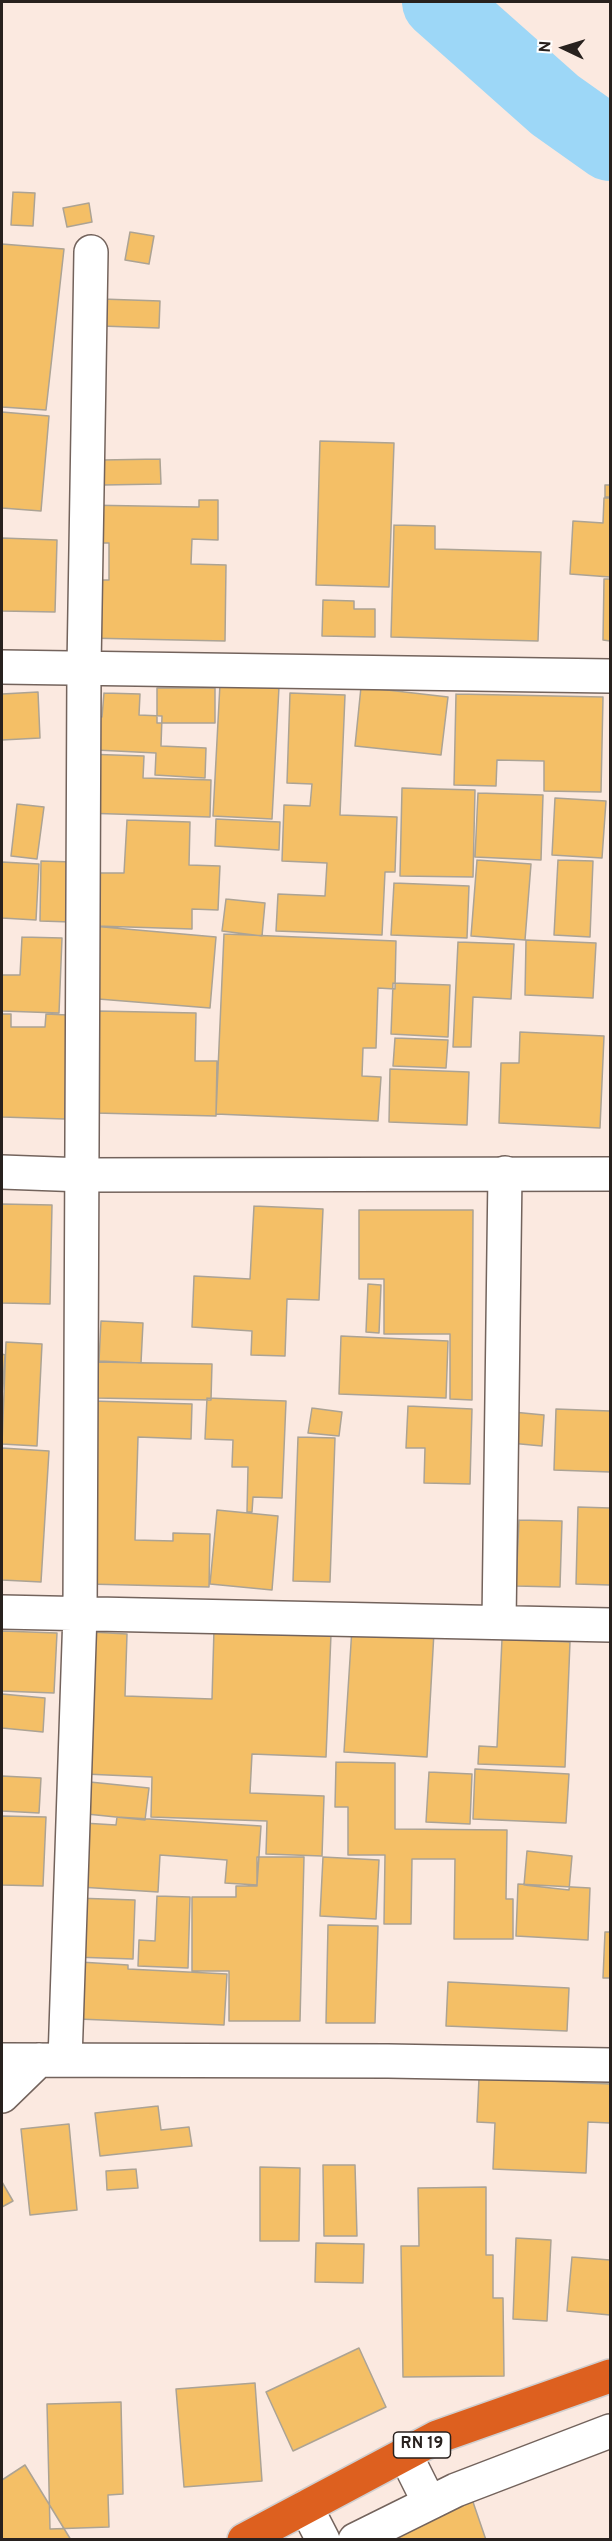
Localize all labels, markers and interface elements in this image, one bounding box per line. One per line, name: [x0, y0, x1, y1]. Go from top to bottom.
north arrow: [534, 18, 594, 78]
text: N: [536, 40, 556, 53]
road number: RN 19: [394, 2432, 450, 2458]

